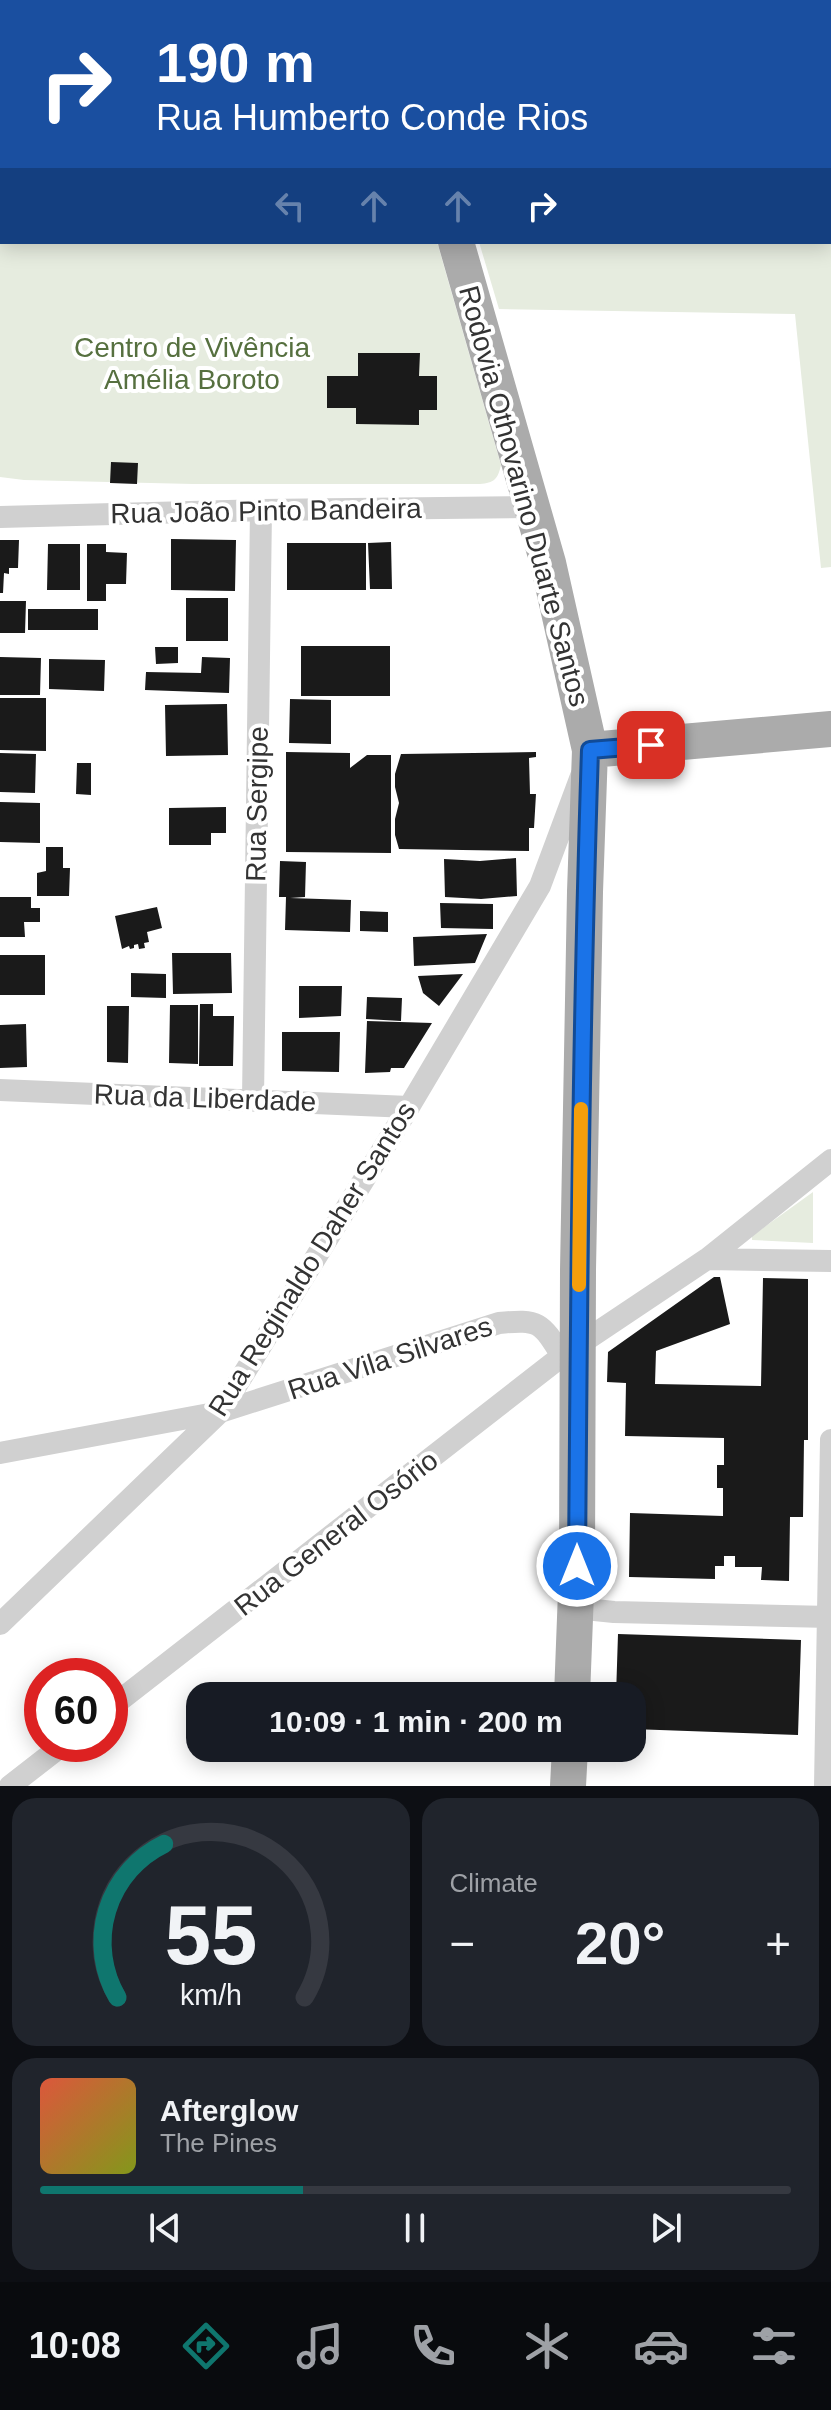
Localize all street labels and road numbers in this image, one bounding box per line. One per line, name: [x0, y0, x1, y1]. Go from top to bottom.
street label: Rodovia Othovarino Duarte Santos: [453, 282, 595, 710]
street label: Rua João Pinto Bandeira: [110, 493, 422, 529]
street label: Rua Sergipe: [240, 726, 274, 882]
street label: Rua da Liberdade: [93, 1079, 317, 1117]
street label: Rua Reginaldo Daher Santos: [202, 1096, 422, 1422]
street label: Rua Vila Silvares: [284, 1310, 496, 1406]
street label: Rua General Osório: [228, 1444, 444, 1622]

